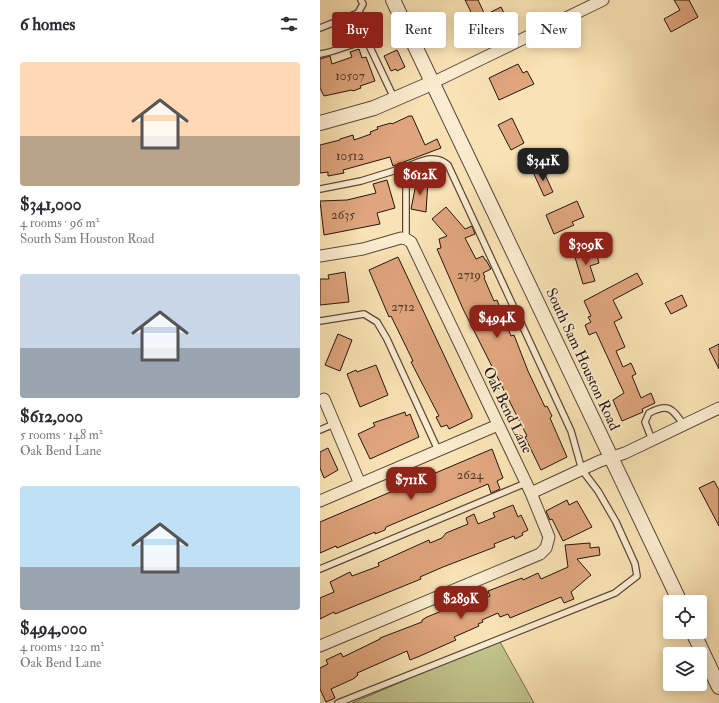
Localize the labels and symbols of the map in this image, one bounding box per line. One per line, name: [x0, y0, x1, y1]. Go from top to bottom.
house number: 10507: [335, 68, 365, 84]
house number: 10512: [336, 148, 364, 164]
pin: $341K: [515, 148, 571, 182]
pin: $612K: [392, 162, 448, 196]
house number: 2635: [331, 207, 355, 223]
pin: $309K: [558, 232, 614, 266]
house number: 2719: [457, 267, 481, 283]
street label: South Sam Houston Road: [541, 285, 624, 434]
house number: 2712: [391, 299, 415, 315]
pin: $494K: [469, 305, 525, 339]
street label: Oak Bend Lane: [478, 364, 537, 457]
pin: $711K: [383, 467, 439, 501]
house number: 2624: [457, 467, 484, 483]
pin: $289K: [433, 586, 489, 620]

